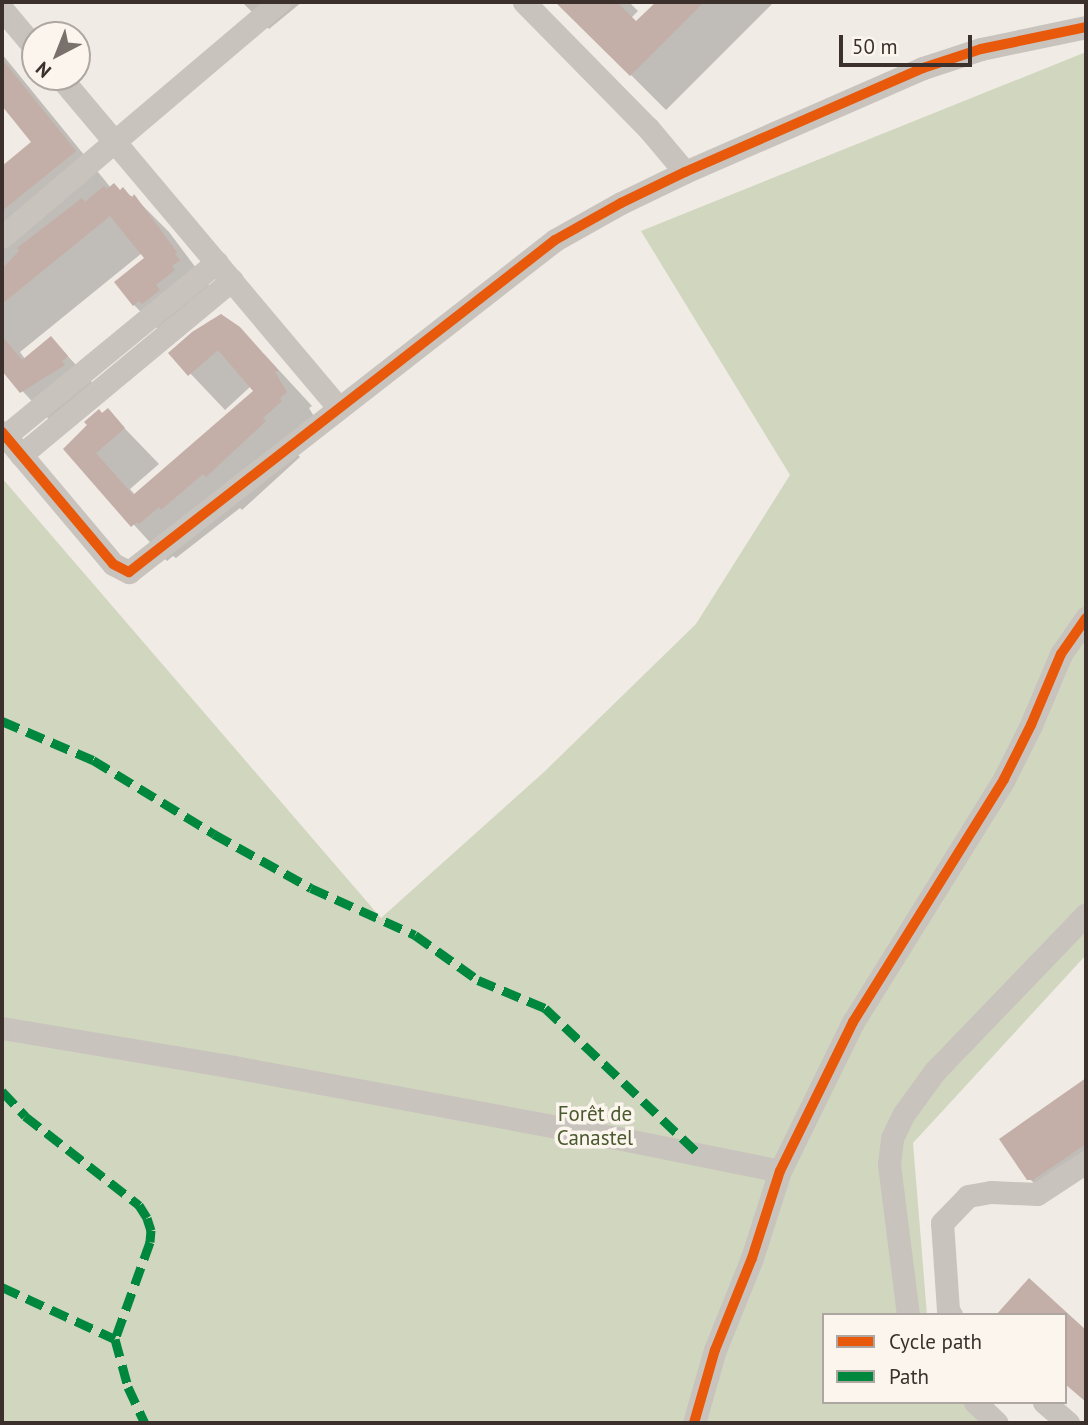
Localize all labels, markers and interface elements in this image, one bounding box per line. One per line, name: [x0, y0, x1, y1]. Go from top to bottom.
north arrow: [21, 21, 91, 91]
scale bar: [843, 21, 976, 65]
text: 50 m: [852, 33, 898, 60]
text: N: [31, 57, 56, 83]
park label: Forêt de Canastel: [557, 1101, 633, 1151]
legend: [822, 1313, 1067, 1404]
text: Cycle path: [889, 1328, 982, 1355]
text: Path: [889, 1363, 929, 1390]

